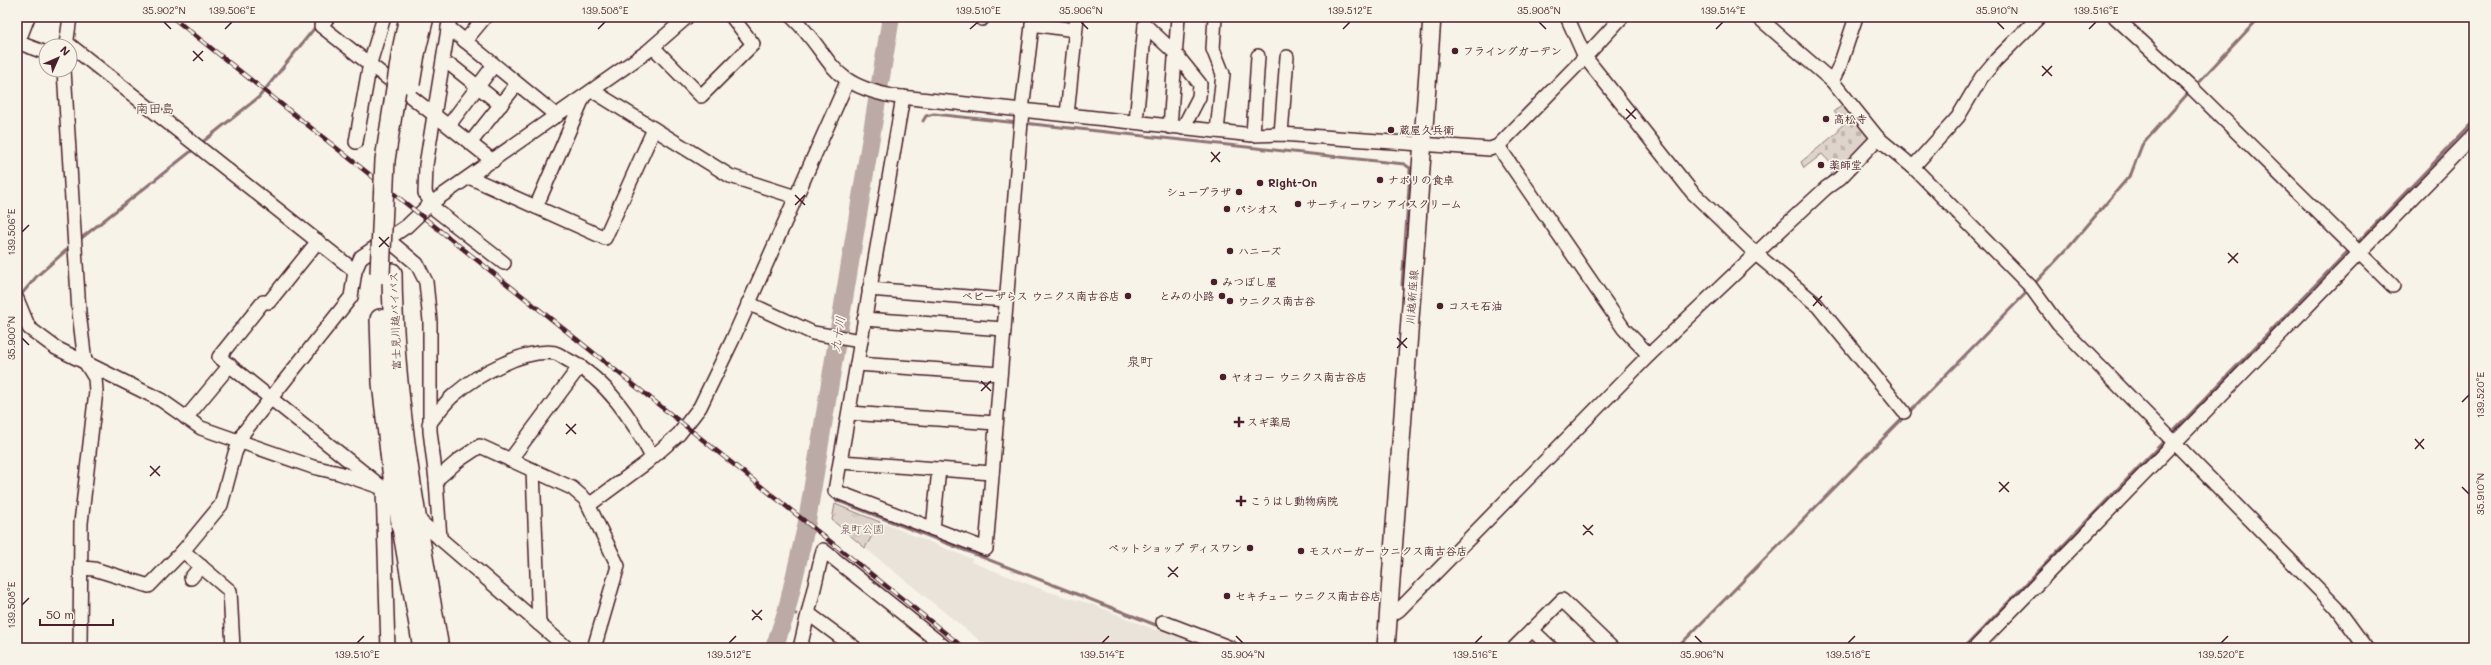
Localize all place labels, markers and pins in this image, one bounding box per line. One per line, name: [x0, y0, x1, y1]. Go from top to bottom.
place label: フライングガーデン: [1463, 43, 1562, 58]
marker: フライングガーデン: [1450, 46, 1460, 56]
place label: 高松寺: [1834, 111, 1867, 126]
marker: 高松寺: [1821, 114, 1831, 124]
place label: 蔵屋久兵衛: [1399, 122, 1455, 137]
marker: 蔵屋久兵衛: [1386, 125, 1396, 135]
place label: 薬師堂: [1829, 157, 1862, 172]
marker: 薬師堂: [1816, 160, 1826, 170]
place label: ナポリの食卓: [1388, 172, 1454, 187]
place label: Right-On: [1268, 175, 1317, 190]
marker: ナポリの食卓: [1375, 175, 1385, 185]
marker: Right-On: [1255, 178, 1265, 188]
place label: シュープラザ: [1167, 184, 1231, 199]
marker: シュープラザ: [1234, 187, 1244, 197]
place label: サーティーワン アイスクリーム: [1306, 196, 1462, 211]
marker: サーティーワン アイスクリーム: [1293, 199, 1303, 209]
place label: パシオス: [1235, 201, 1278, 216]
marker: パシオス: [1222, 204, 1232, 214]
place label: ハニーズ: [1238, 243, 1281, 258]
marker: ハニーズ: [1225, 246, 1235, 256]
place label: みつぼし屋: [1222, 274, 1277, 289]
marker: みつぼし屋: [1209, 277, 1219, 287]
place label: ベビーザらス ウニクス南古谷店: [962, 288, 1120, 303]
place label: とみの小路: [1159, 288, 1214, 303]
marker: ベビーザらス ウニクス南古谷店: [1123, 291, 1133, 301]
marker: とみの小路: [1217, 291, 1227, 301]
place label: ウニクス南古谷: [1238, 293, 1315, 308]
marker: ウニクス南古谷: [1225, 296, 1235, 306]
place label: コスモ石油: [1448, 298, 1503, 313]
marker: コスモ石油: [1435, 301, 1445, 311]
place label: ヤオコー ウニクス南古谷店: [1231, 369, 1367, 384]
marker: ヤオコー ウニクス南古谷店: [1218, 372, 1228, 382]
place label: スギ薬局: [1247, 414, 1291, 429]
marker: スギ薬局: [1234, 417, 1244, 427]
place label: こうはし動物病院: [1250, 493, 1338, 508]
marker: こうはし動物病院: [1235, 495, 1247, 507]
place label: ペットショップ ディスワン: [1108, 540, 1242, 555]
marker: ペットショップ ディスワン: [1245, 543, 1255, 553]
place label: モスバーガー ウニクス南古谷店: [1309, 543, 1467, 558]
marker: モスバーガー ウニクス南古谷店: [1296, 546, 1306, 556]
place label: セキチュー ウニクス南古谷店: [1235, 588, 1381, 603]
marker: セキチュー ウニクス南古谷店: [1222, 591, 1232, 601]

